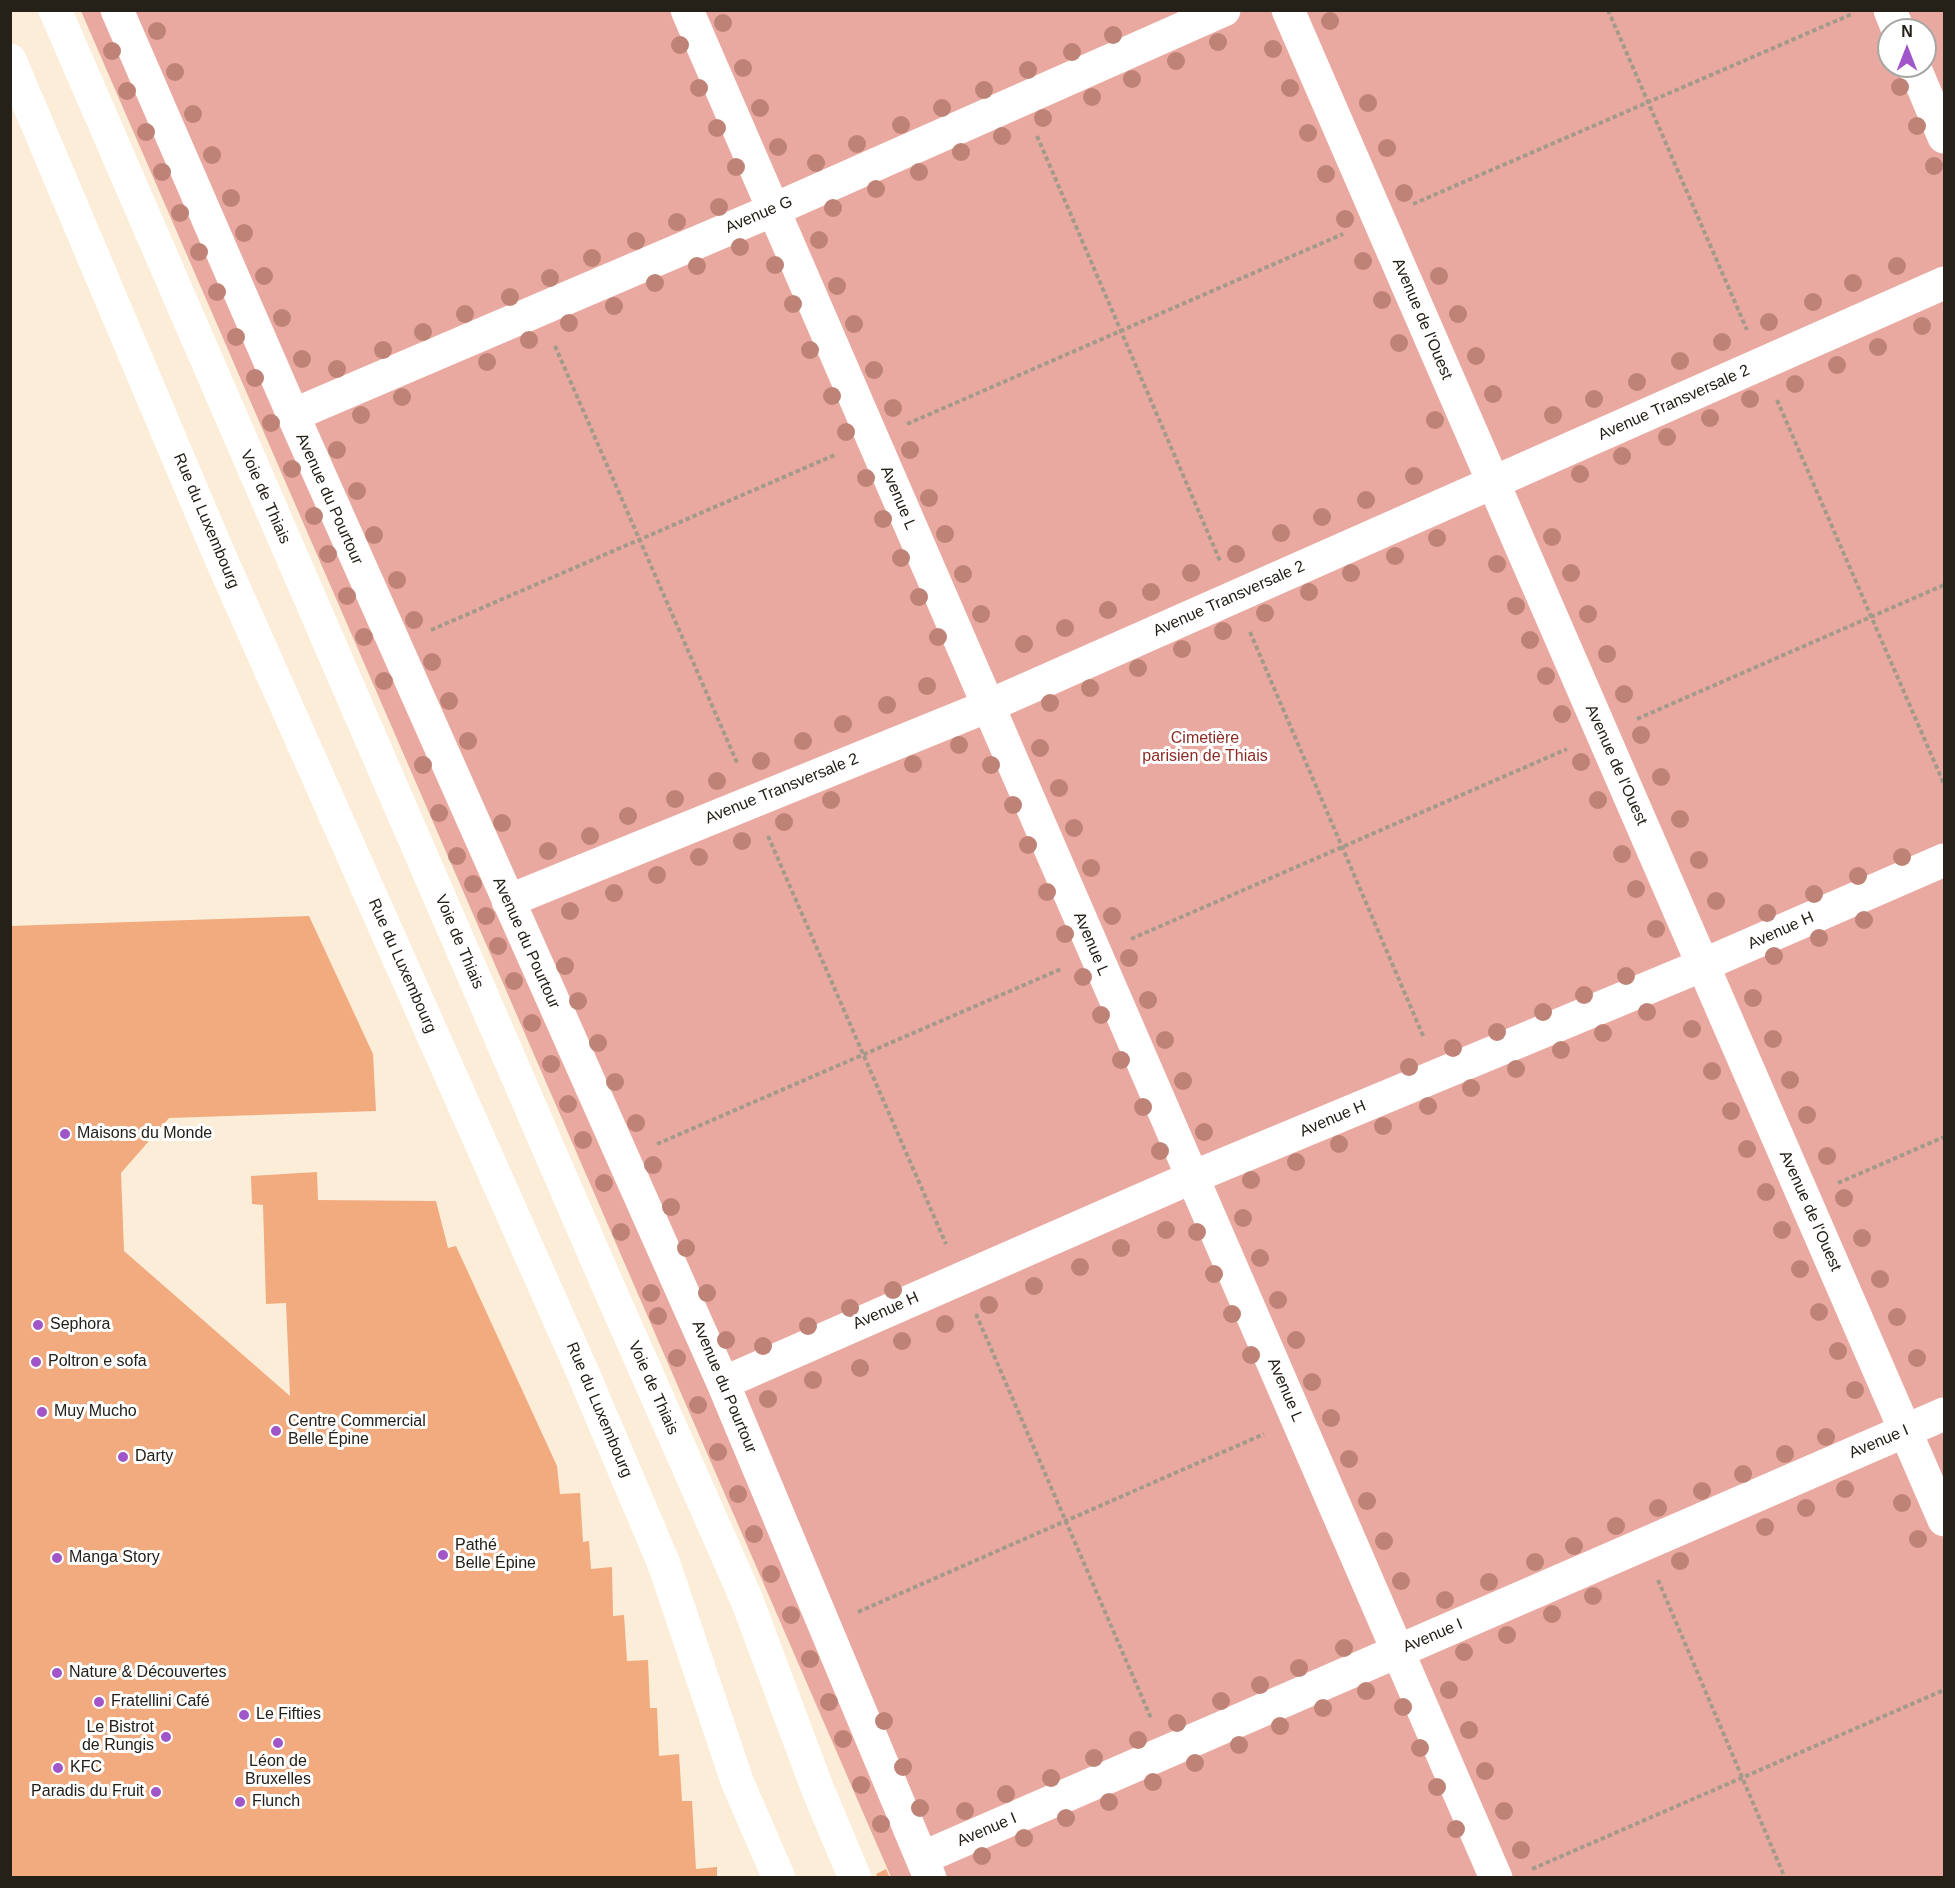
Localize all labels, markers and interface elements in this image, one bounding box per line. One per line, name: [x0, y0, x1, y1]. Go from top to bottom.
north arrow: [1877, 18, 1937, 78]
text: N: [1901, 23, 1913, 40]
street label: Avenue G: [723, 192, 795, 238]
street label: Avenue de l'Ouest: [1388, 255, 1456, 383]
street label: Avenue Transversale 2: [1595, 361, 1753, 445]
street label: Avenue du Pourtour: [291, 430, 367, 568]
street label: Voie de Thiais: [236, 447, 294, 547]
street label: Rue du Luxembourg: [169, 451, 243, 591]
street label: Avenue L: [876, 463, 920, 533]
street label: Avenue Transversale 2: [1150, 557, 1308, 641]
street label: Avenue de l'Ouest: [1581, 702, 1651, 828]
park label: Cimetière parisien de Thiais: [1142, 729, 1268, 767]
street label: Avenue Transversale 2: [703, 749, 861, 829]
street label: Avenue du Pourtour: [488, 874, 564, 1012]
street label: Voie de Thiais: [431, 892, 487, 992]
street label: Rue du Luxembourg: [364, 896, 440, 1036]
street label: Avenue H: [1745, 908, 1817, 954]
street label: Avenue L: [1069, 909, 1113, 979]
street label: Avenue H: [1297, 1096, 1369, 1142]
place label: Maisons du Monde: [77, 1124, 212, 1144]
marker: Maisons du Monde: [58, 1127, 72, 1141]
street label: Avenue de l'Ouest: [1775, 1148, 1845, 1274]
street label: Avenue H: [850, 1288, 922, 1334]
place label: Sephora: [50, 1315, 110, 1335]
marker: Sephora: [31, 1318, 45, 1332]
street label: Avenue du Pourtour: [687, 1318, 761, 1456]
street label: Voie de Thiais: [624, 1338, 682, 1438]
street label: Rue du Luxembourg: [562, 1340, 636, 1480]
place label: Poltron e sofa: [48, 1352, 147, 1372]
marker: Poltron e sofa: [29, 1355, 43, 1369]
street label: Avenue L: [1263, 1355, 1307, 1425]
place label: Muy Mucho: [54, 1402, 137, 1422]
marker: Muy Mucho: [35, 1405, 49, 1419]
place label: Centre Commercial Belle Épine: [288, 1412, 426, 1450]
street label: Avenue I: [1846, 1421, 1912, 1463]
marker: Centre Commercial Belle Épine: [269, 1424, 283, 1438]
place label: Darty: [135, 1447, 173, 1467]
marker: Darty: [116, 1450, 130, 1464]
place label: Pathé Belle Épine: [455, 1536, 536, 1574]
place label: Manga Story: [69, 1548, 160, 1568]
marker: Pathé Belle Épine: [436, 1548, 450, 1562]
marker: Manga Story: [50, 1551, 64, 1565]
street label: Avenue I: [1400, 1615, 1466, 1657]
place label: Nature & Découvertes: [69, 1663, 226, 1683]
marker: Nature & Découvertes: [50, 1666, 64, 1680]
place label: Fratellini Café: [111, 1692, 210, 1712]
marker: Fratellini Café: [92, 1695, 106, 1709]
place label: Le Fifties: [256, 1705, 321, 1725]
marker: Le Fifties: [237, 1708, 251, 1722]
place label: Le Bistrot de Rungis: [82, 1718, 154, 1756]
marker: Le Bistrot de Rungis: [159, 1730, 173, 1744]
marker: Léon de Bruxelles: [271, 1736, 285, 1750]
place label: Léon de Bruxelles: [245, 1752, 311, 1790]
place label: KFC: [70, 1758, 102, 1778]
marker: KFC: [51, 1761, 65, 1775]
place label: Paradis du Fruit: [31, 1782, 144, 1802]
marker: Paradis du Fruit: [149, 1785, 163, 1799]
place label: Flunch: [252, 1792, 300, 1812]
marker: Flunch: [233, 1795, 247, 1809]
street label: Avenue I: [954, 1809, 1020, 1851]

